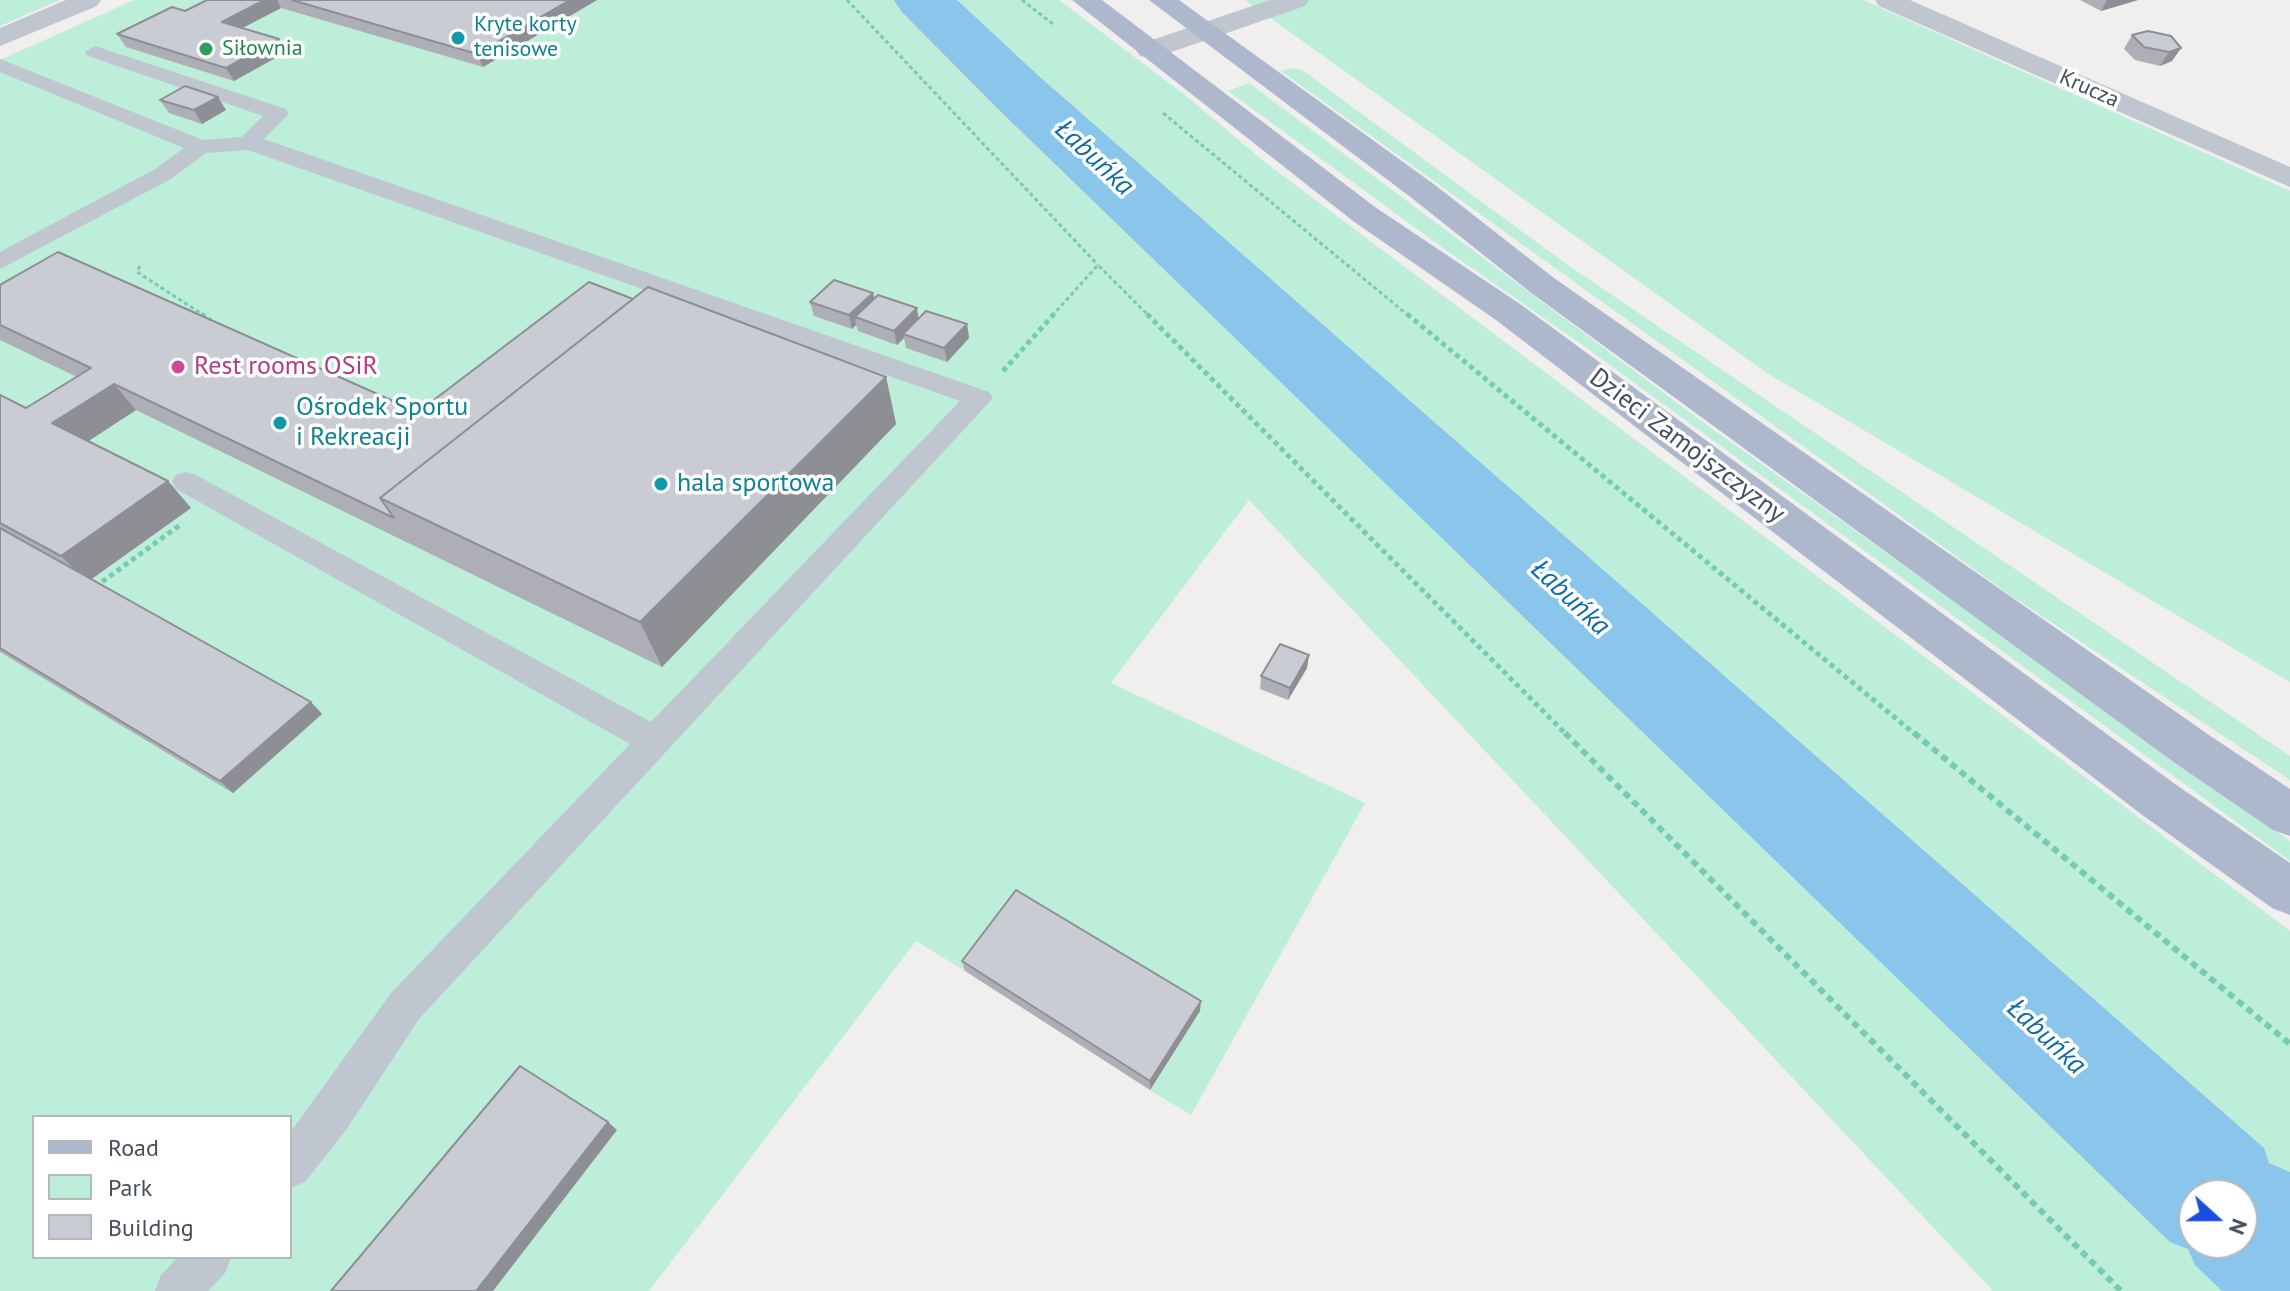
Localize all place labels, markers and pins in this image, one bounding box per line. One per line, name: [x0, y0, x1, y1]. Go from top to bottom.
place label: Kryte korty tenisowe: [474, 12, 577, 64]
marker: Kryte korty tenisowe: [449, 29, 467, 47]
place label: Siłownia: [222, 36, 303, 62]
marker: Siłownia: [197, 40, 215, 58]
place label: Rest rooms OSiR: [194, 351, 378, 383]
marker: Rest rooms OSiR: [169, 358, 187, 376]
place label: Ośrodek Sportu i Rekreacji: [296, 392, 468, 454]
marker: Ośrodek Sportu i Rekreacji: [271, 414, 289, 432]
place label: hala sportowa: [677, 468, 834, 500]
marker: hala sportowa: [652, 475, 670, 493]

